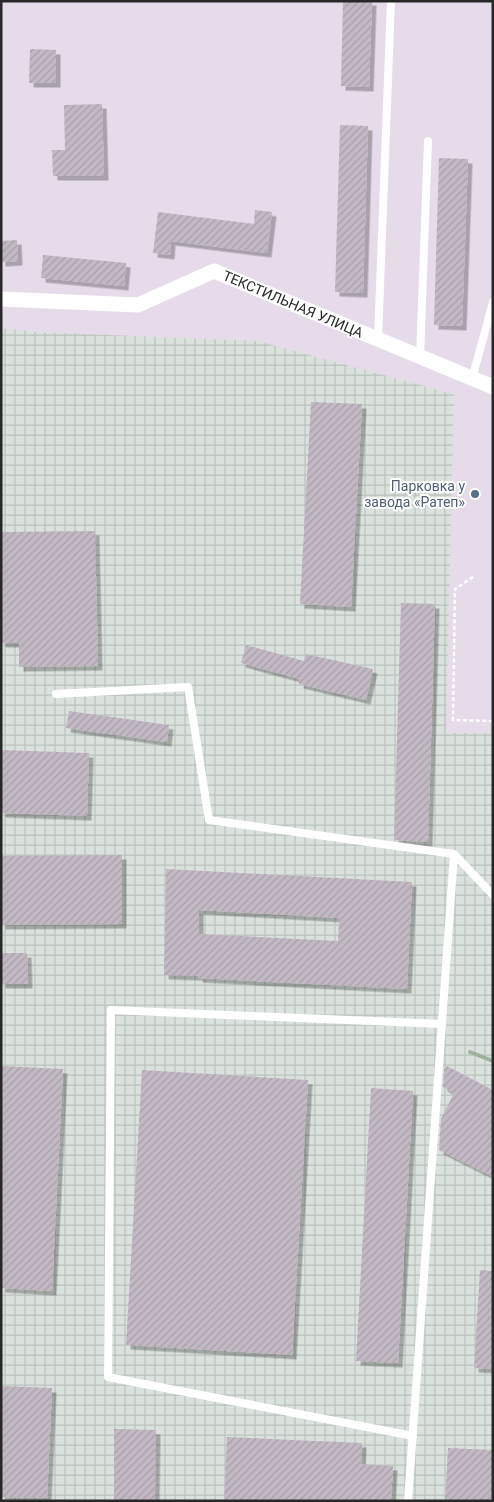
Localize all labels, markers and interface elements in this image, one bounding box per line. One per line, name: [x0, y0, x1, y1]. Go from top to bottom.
street label: ТЕКСТИЛЬНАЯ УЛИЦА: [221, 267, 365, 341]
place label: Парковка у завода «Ратеп»: [364, 478, 465, 510]
marker: Парковка у завода «Ратеп»: [469, 488, 481, 500]

